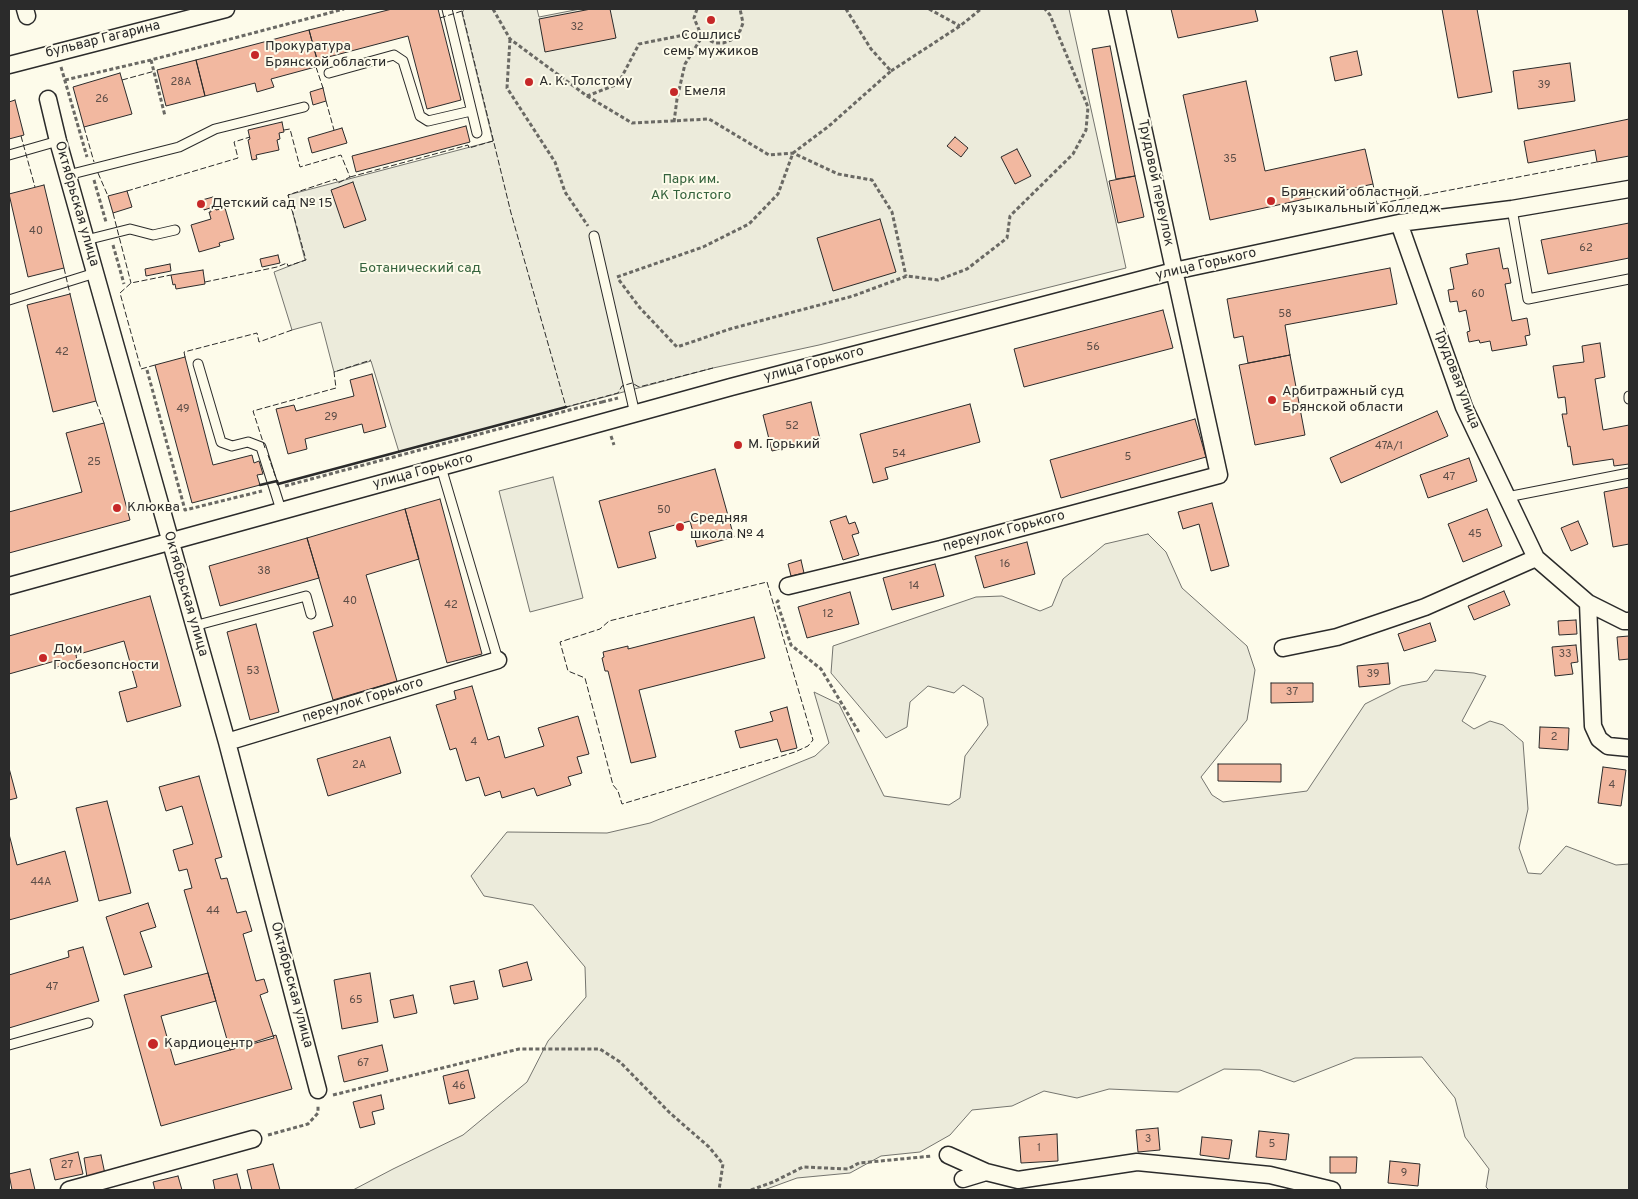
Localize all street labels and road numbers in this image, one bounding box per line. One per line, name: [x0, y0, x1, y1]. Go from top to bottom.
street label: бульвар Гагарина: [44, 18, 162, 62]
street label: Трудовой переулок: [1133, 118, 1177, 248]
street label: Октябрьская улица: [50, 139, 102, 269]
street label: улица Горького: [1154, 245, 1258, 285]
street label: Трудовая улица: [1429, 327, 1483, 431]
street label: улица Горького: [762, 344, 866, 386]
street label: улица Горького: [371, 451, 475, 493]
street label: переулок Горького: [941, 508, 1067, 556]
street label: Октябрьская улица: [159, 529, 211, 659]
street label: переулок Горького: [300, 675, 426, 727]
street label: Октябрьская улица: [266, 920, 316, 1050]

